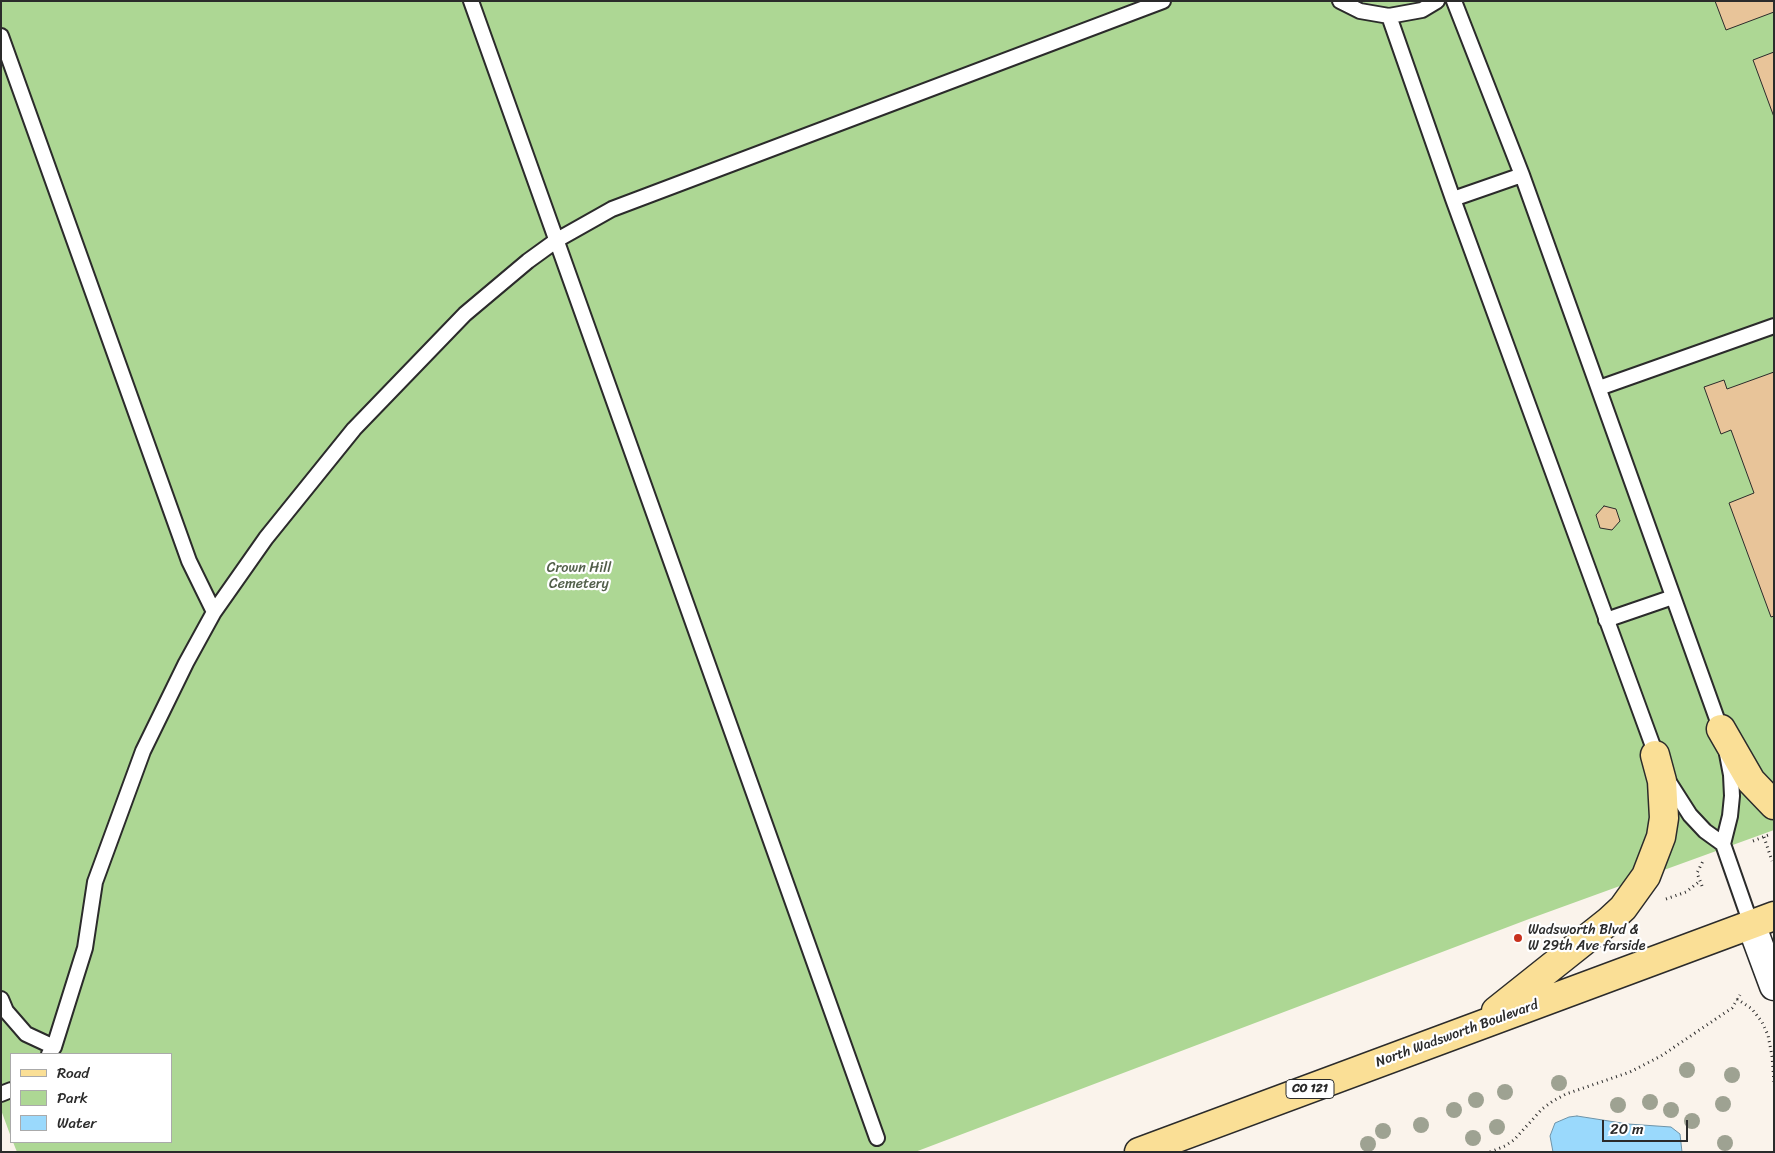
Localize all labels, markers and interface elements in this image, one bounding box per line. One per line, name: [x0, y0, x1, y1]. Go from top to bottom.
park label: Crown Hill Cemetery: [547, 560, 611, 592]
place label: Wadsworth Blvd & W 29th Ave farside: [1528, 922, 1645, 954]
marker: Wadsworth Blvd & W 29th Ave farside: [1512, 932, 1524, 944]
street label: North Wadsworth Boulevard: [1373, 997, 1541, 1071]
legend: [10, 1053, 172, 1143]
text: Road: [57, 1060, 89, 1086]
road number: CO 121: [1286, 1080, 1334, 1098]
text: Park: [57, 1085, 88, 1111]
text: Water: [57, 1110, 97, 1136]
scale bar: [1605, 1110, 1691, 1142]
text: 20 m: [1610, 1116, 1644, 1142]

